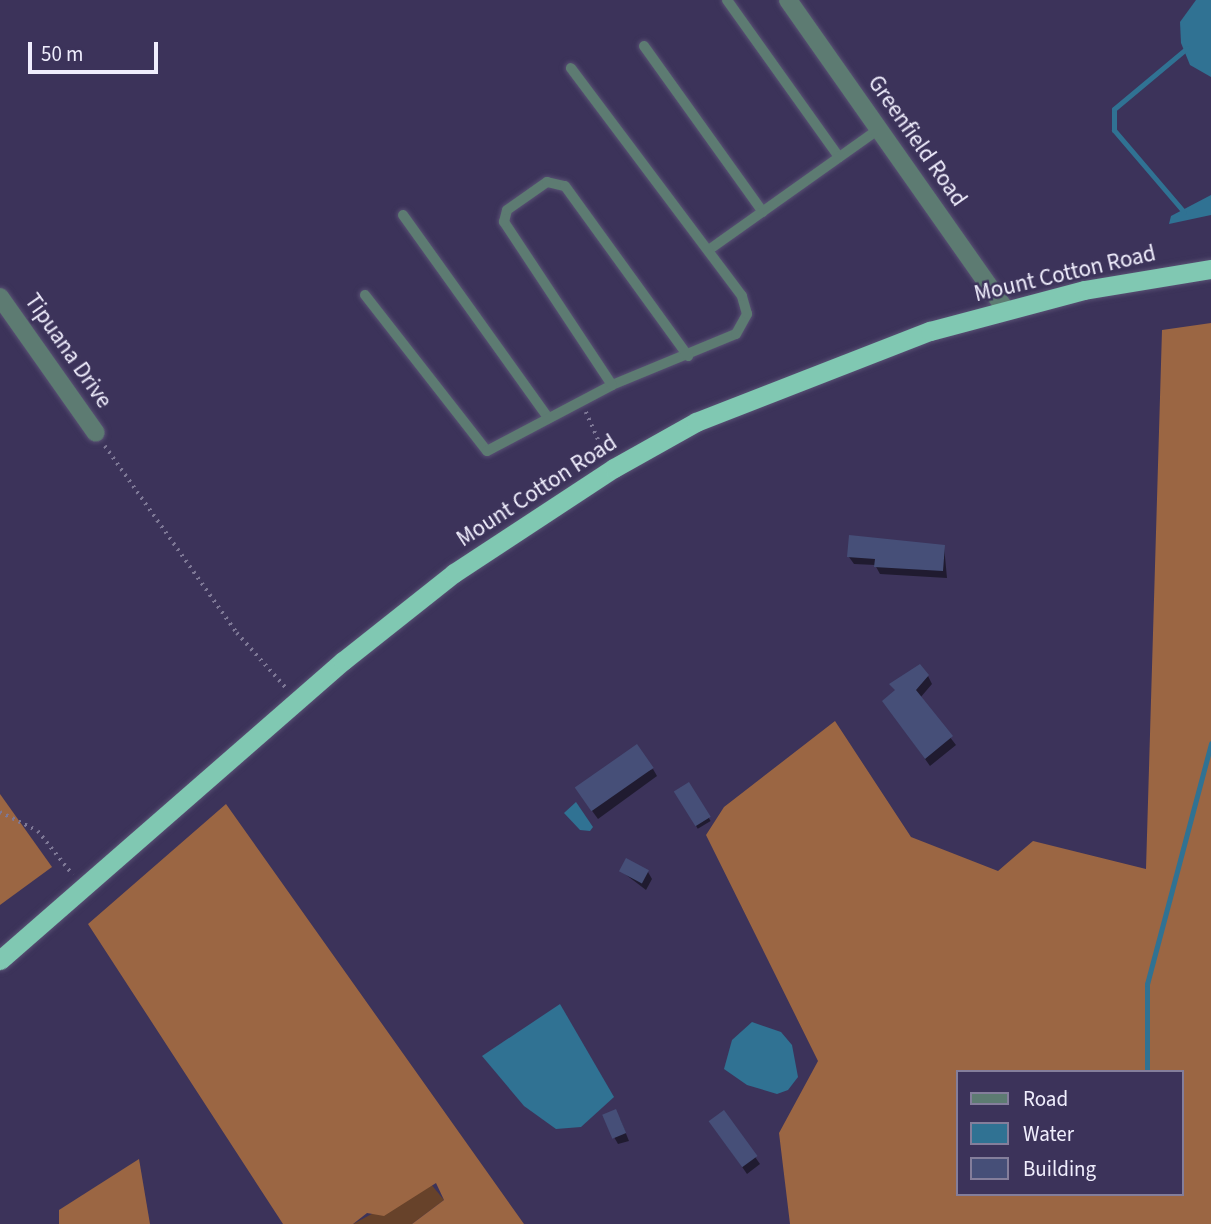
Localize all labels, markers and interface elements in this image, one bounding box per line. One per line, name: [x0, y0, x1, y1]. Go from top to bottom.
scale bar: [32, 28, 161, 72]
text: 50 m: [41, 39, 83, 69]
street label: Greenfield Road: [862, 70, 972, 212]
street label: Mount Cotton Road: [971, 240, 1159, 308]
street label: Tipuana Drive: [18, 288, 118, 414]
street label: Mount Cotton Road: [452, 429, 622, 553]
legend: [956, 1070, 1183, 1196]
text: Road: [1023, 1084, 1068, 1114]
text: Water: [1023, 1119, 1074, 1149]
text: Building: [1023, 1154, 1096, 1184]

